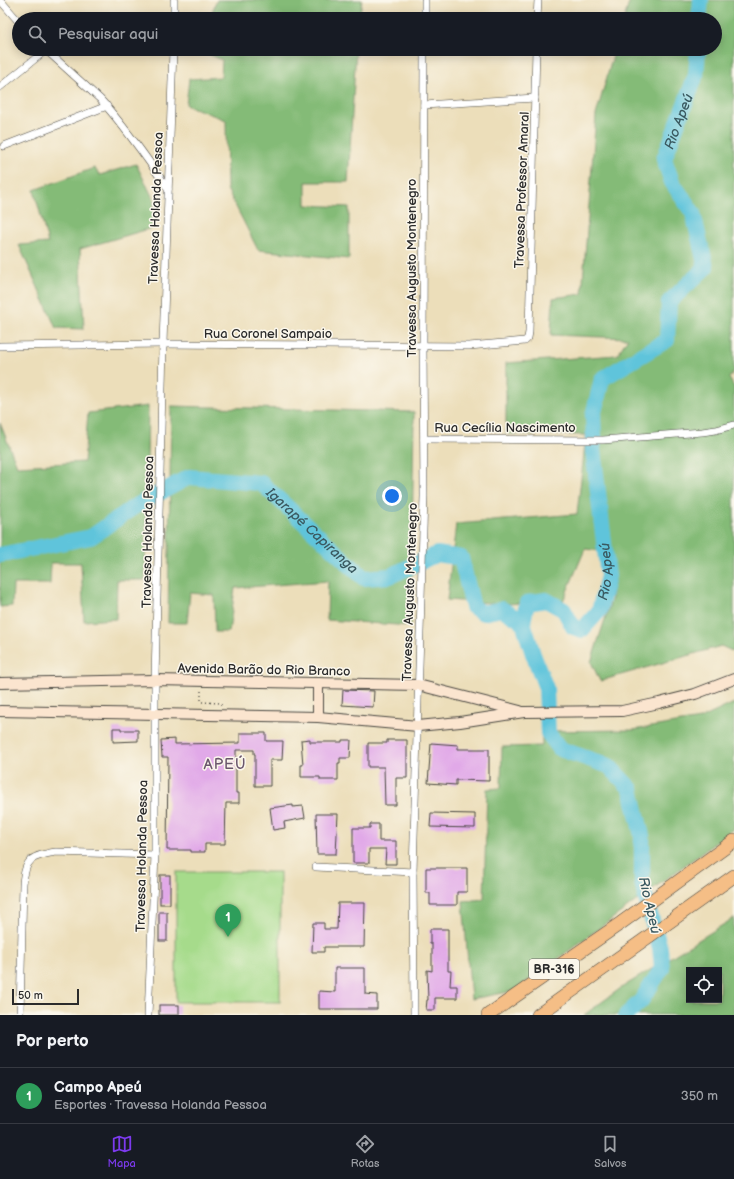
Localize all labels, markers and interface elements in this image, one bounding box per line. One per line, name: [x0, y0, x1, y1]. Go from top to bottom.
search box: [12, 12, 722, 56]
icon: search: [26, 23, 48, 45]
text: Pesquisar aqui: [58, 25, 158, 44]
water label: Rio Apeú: [661, 91, 697, 152]
street label: Travessa Professor Amaral: [511, 111, 533, 269]
street label: Travessa Holanda Pessoa: [145, 132, 167, 284]
street label: Travessa Augusto Montenegro: [404, 179, 420, 357]
street label: Rua Coronel Sampaio: [204, 326, 332, 342]
street label: Rua Cecília Nascimento: [434, 420, 576, 436]
street label: Travessa Holanda Pessoa: [139, 456, 157, 608]
water label: Igarapé Capiranga: [262, 484, 362, 577]
your location: [382, 486, 402, 506]
street label: Travessa Augusto Montenegro: [399, 502, 421, 682]
water label: Rio Apeú: [594, 542, 617, 602]
street label: Avenida Barão do Rio Branco: [177, 660, 351, 680]
district label: APEÚ: [203, 755, 247, 774]
street label: Travessa Holanda Pessoa: [133, 780, 151, 932]
water label: Rio Apeú: [635, 875, 664, 935]
pin: 1: [215, 904, 241, 937]
road number: BR-316: [529, 959, 579, 979]
map controls: [686, 967, 722, 1003]
button: locate: [686, 967, 722, 1003]
scale bar: [12, 987, 79, 1006]
text: 50 m: [18, 989, 43, 1002]
text: Por perto: [16, 1031, 89, 1051]
text: Campo Apeú: [54, 1078, 142, 1097]
text: 1: [26, 1088, 32, 1104]
text: 350 m: [681, 1088, 718, 1104]
text: Esportes · Travessa Holanda Pessoa: [54, 1097, 267, 1113]
tab: Mapa: [107, 1133, 136, 1170]
tab: Rotas: [351, 1133, 379, 1170]
tab: Salvos: [594, 1133, 627, 1170]

